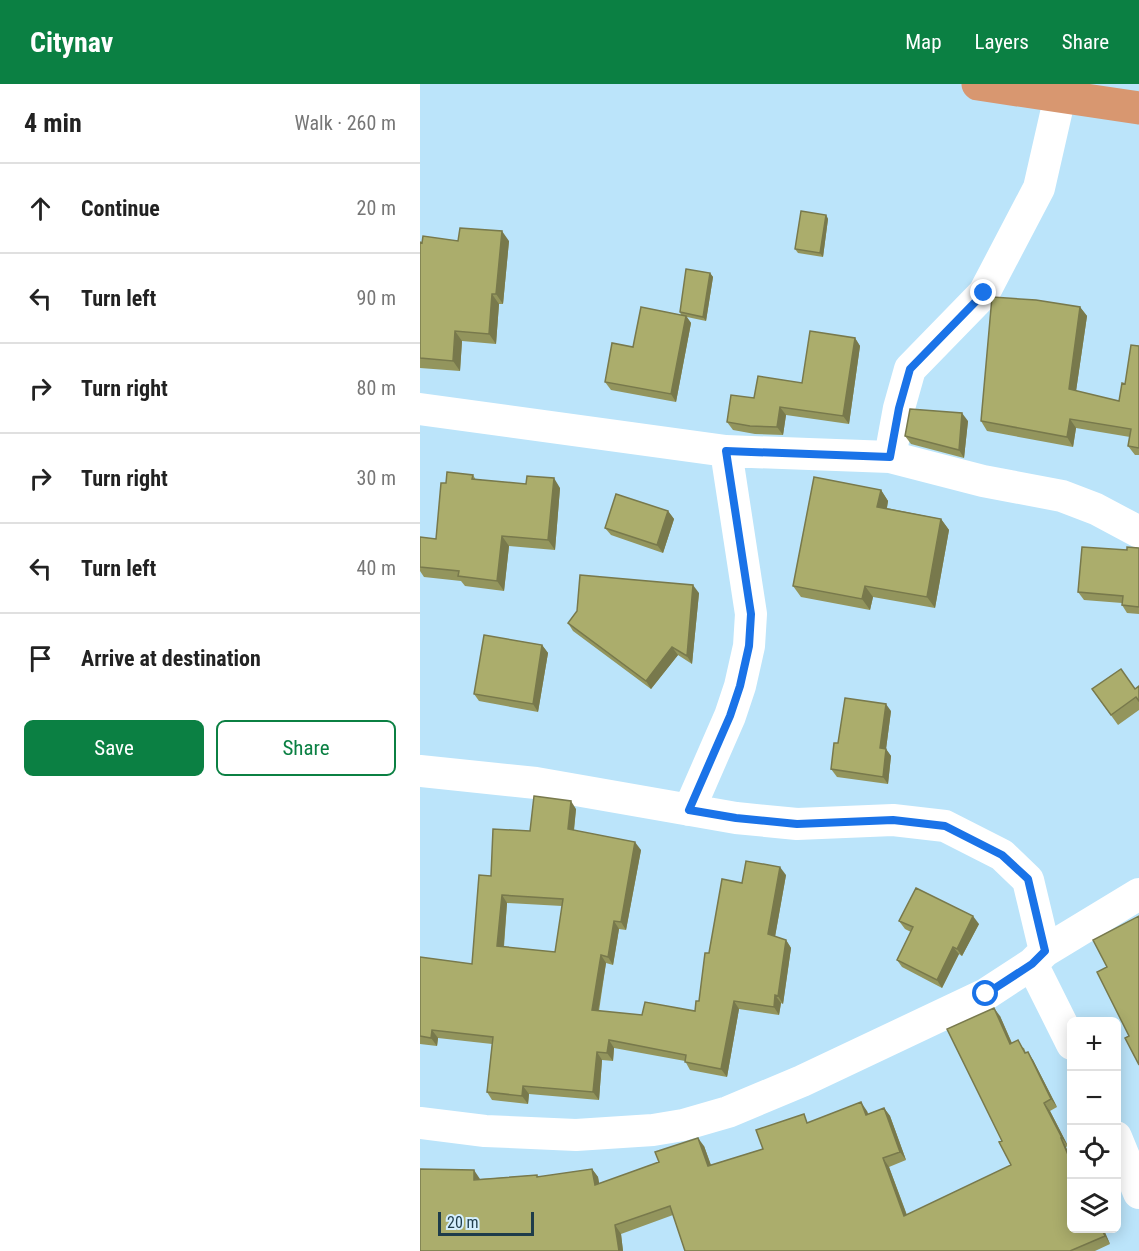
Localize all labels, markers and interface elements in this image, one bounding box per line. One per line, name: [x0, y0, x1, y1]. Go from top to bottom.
text: Citynav: [30, 26, 113, 59]
text: Map: [905, 30, 942, 54]
text: Layers: [975, 30, 1029, 54]
text: Share: [1062, 30, 1109, 54]
text: 4 min: [24, 108, 82, 138]
text: Walk · 260 m: [295, 111, 396, 135]
icon: ahead: [24, 192, 57, 225]
text: Continue: [81, 196, 160, 221]
text: 20 m: [357, 196, 396, 220]
route end: [970, 279, 996, 305]
icon: left: [24, 282, 57, 315]
text: Turn left: [81, 286, 156, 311]
text: 90 m: [357, 286, 396, 310]
icon: right: [24, 372, 57, 405]
text: Turn right: [81, 376, 168, 401]
text: 80 m: [357, 376, 396, 400]
icon: right: [24, 462, 57, 495]
text: Turn right: [81, 466, 168, 491]
text: 30 m: [357, 466, 396, 490]
icon: left: [24, 552, 57, 585]
text: Turn left: [81, 556, 156, 581]
text: 40 m: [357, 556, 396, 580]
icon: arrive: [24, 642, 57, 675]
text: Arrive at destination: [81, 646, 261, 671]
button: Save: [24, 720, 204, 776]
button: Share: [216, 720, 396, 776]
route start: [972, 980, 998, 1006]
map controls: [1067, 1017, 1121, 1233]
button: +: [1067, 1017, 1121, 1071]
button: −: [1067, 1071, 1121, 1125]
button: locate: [1067, 1125, 1121, 1179]
button: layers: [1067, 1179, 1121, 1233]
scale bar: [438, 1209, 534, 1236]
text: 20 m: [447, 1213, 479, 1232]

